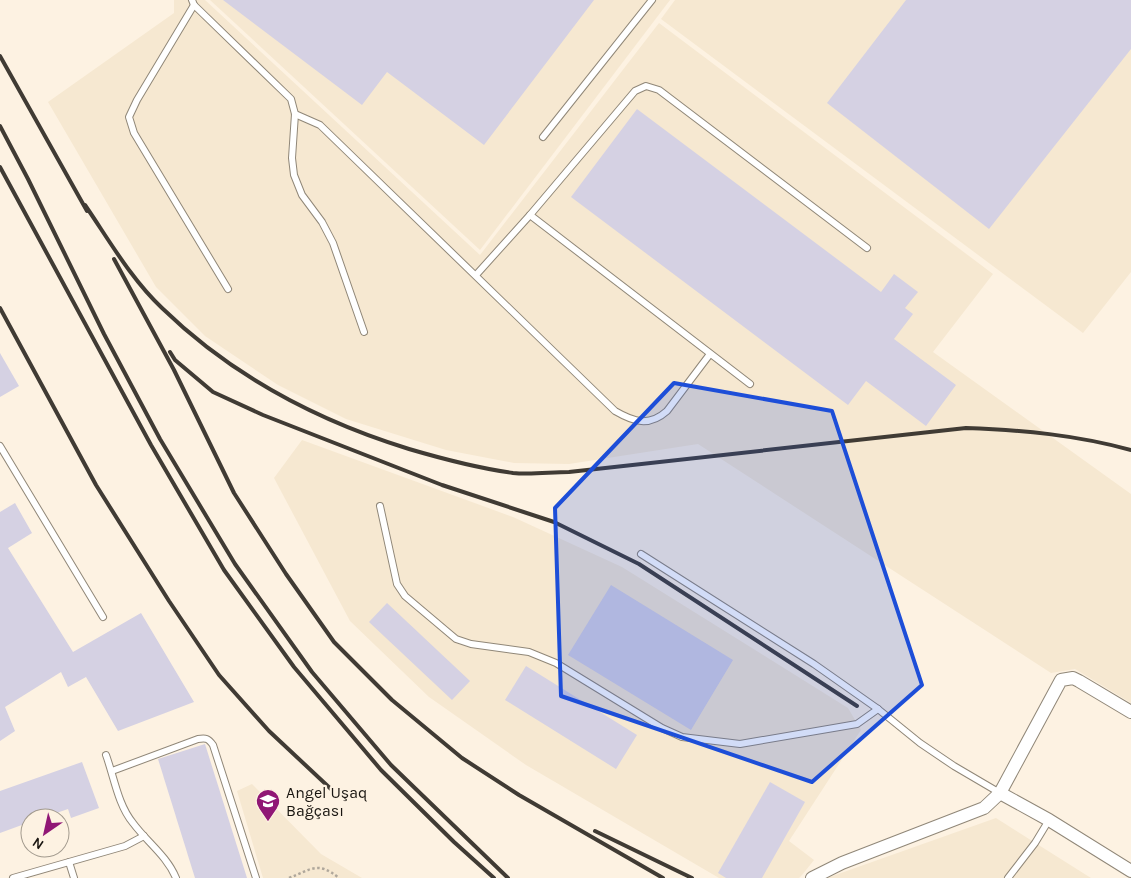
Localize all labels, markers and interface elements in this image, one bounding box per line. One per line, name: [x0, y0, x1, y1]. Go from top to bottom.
place label: Angel Uşaq Bağçası: [286, 783, 367, 820]
school or university icon: Angel Uşaq Bağçası: [255, 788, 281, 822]
north arrow: [20, 808, 70, 858]
text: N: [29, 834, 47, 853]

